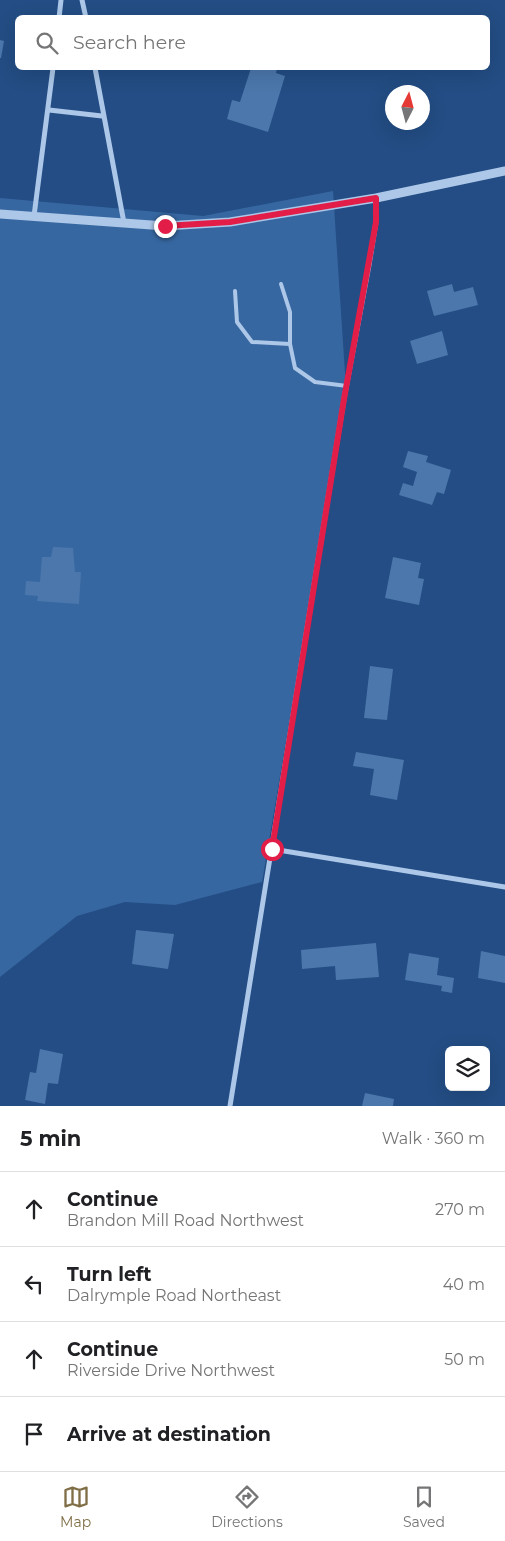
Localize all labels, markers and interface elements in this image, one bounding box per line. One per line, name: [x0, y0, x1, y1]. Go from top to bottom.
search box: [15, 15, 490, 70]
icon: search: [33, 29, 61, 57]
text: Search here: [73, 31, 186, 54]
north arrow: [385, 85, 430, 130]
route end: [154, 215, 177, 238]
route start: [261, 838, 284, 861]
map controls: [445, 1046, 490, 1091]
button: layers: [445, 1046, 490, 1091]
text: 5 min: [20, 1126, 81, 1151]
text: Walk · 360 m: [382, 1129, 485, 1148]
text: Continue: [67, 1188, 158, 1211]
icon: ahead: [20, 1195, 48, 1223]
text: 270 m: [435, 1200, 485, 1219]
text: Brandon Mill Road Northwest: [67, 1211, 304, 1230]
text: Turn left: [67, 1263, 152, 1286]
icon: left: [20, 1270, 48, 1298]
text: 40 m: [443, 1275, 485, 1294]
text: Dalrymple Road Northeast: [67, 1286, 281, 1305]
text: Continue: [67, 1338, 158, 1361]
icon: ahead: [20, 1345, 48, 1373]
text: 50 m: [444, 1350, 485, 1369]
text: Riverside Drive Northwest: [67, 1361, 275, 1380]
icon: arrive: [20, 1420, 48, 1448]
text: Arrive at destination: [67, 1423, 271, 1446]
tab: Map: [60, 1483, 91, 1531]
tab: Directions: [211, 1483, 283, 1531]
tab: Saved: [403, 1483, 445, 1531]

